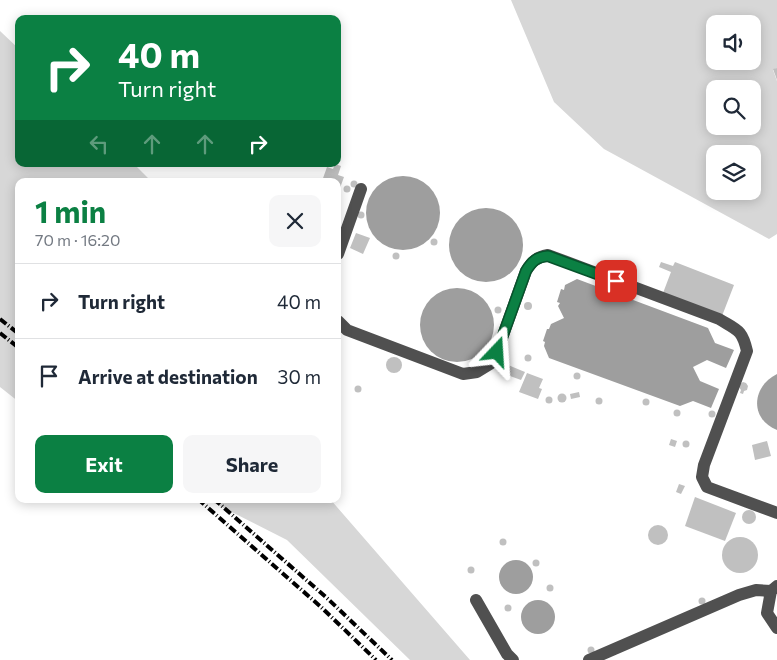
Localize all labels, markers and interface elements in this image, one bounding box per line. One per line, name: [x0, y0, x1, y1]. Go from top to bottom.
map controls: [706, 15, 761, 200]
button: sound: [706, 15, 761, 70]
text: 40 m: [118, 32, 200, 75]
icon: right: [35, 35, 100, 100]
text: Turn right: [118, 75, 216, 102]
button: search: [706, 80, 761, 135]
icon: left: [85, 130, 113, 158]
icon: ahead: [138, 130, 166, 158]
icon: ahead: [191, 130, 219, 158]
icon: right: [244, 130, 272, 158]
button: layers: [706, 145, 761, 200]
text: 1 min: [35, 192, 106, 229]
button: close: [269, 195, 321, 247]
text: 70 m · 16:20: [35, 230, 120, 249]
pin: [595, 260, 637, 302]
icon: arrive: [602, 267, 630, 295]
icon: right: [35, 287, 63, 315]
text: Turn right: [78, 290, 165, 313]
text: 40 m: [277, 290, 321, 313]
position arrow: [470, 325, 522, 377]
icon: arrive: [35, 362, 63, 390]
text: Arrive at destination: [78, 365, 258, 388]
text: 30 m: [278, 365, 321, 388]
button: Exit: [35, 435, 173, 493]
button: Share: [183, 435, 321, 493]

